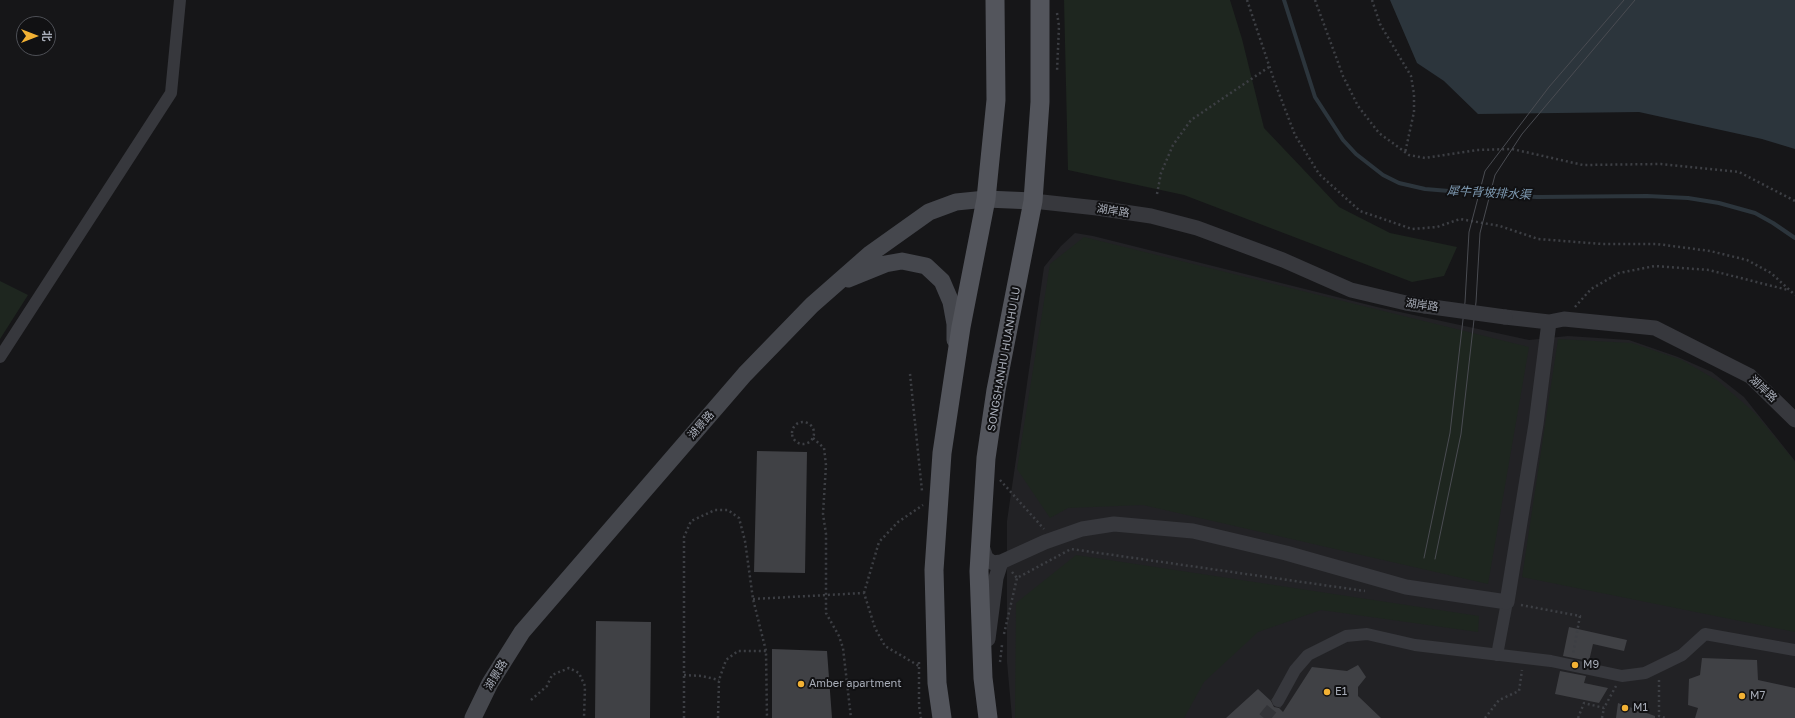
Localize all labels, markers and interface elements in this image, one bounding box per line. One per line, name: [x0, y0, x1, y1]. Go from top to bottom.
north arrow: [16, 16, 56, 56]
text: 北: [41, 31, 54, 42]
water label: 犀牛背坡排水渠: [1447, 184, 1531, 202]
street label: 湖岸路: [1096, 202, 1130, 220]
street label: SONGSHANHU HUANHU LU: [985, 286, 1023, 432]
street label: 湖岸路: [1405, 296, 1439, 314]
street label: 湖岸路: [1746, 373, 1780, 405]
street label: 湖景路: [685, 408, 717, 442]
street label: 湖景路: [482, 657, 510, 693]
place label: M9: [1583, 658, 1599, 672]
marker: M9: [1570, 660, 1580, 670]
place label: Amber apartment: [809, 677, 902, 691]
marker: Amber apartment: [796, 679, 806, 689]
place label: E1: [1335, 685, 1347, 699]
marker: E1: [1322, 687, 1332, 697]
place label: M7: [1750, 689, 1765, 703]
marker: M7: [1737, 691, 1747, 701]
place label: M1: [1633, 701, 1648, 715]
marker: M1: [1620, 703, 1630, 713]

